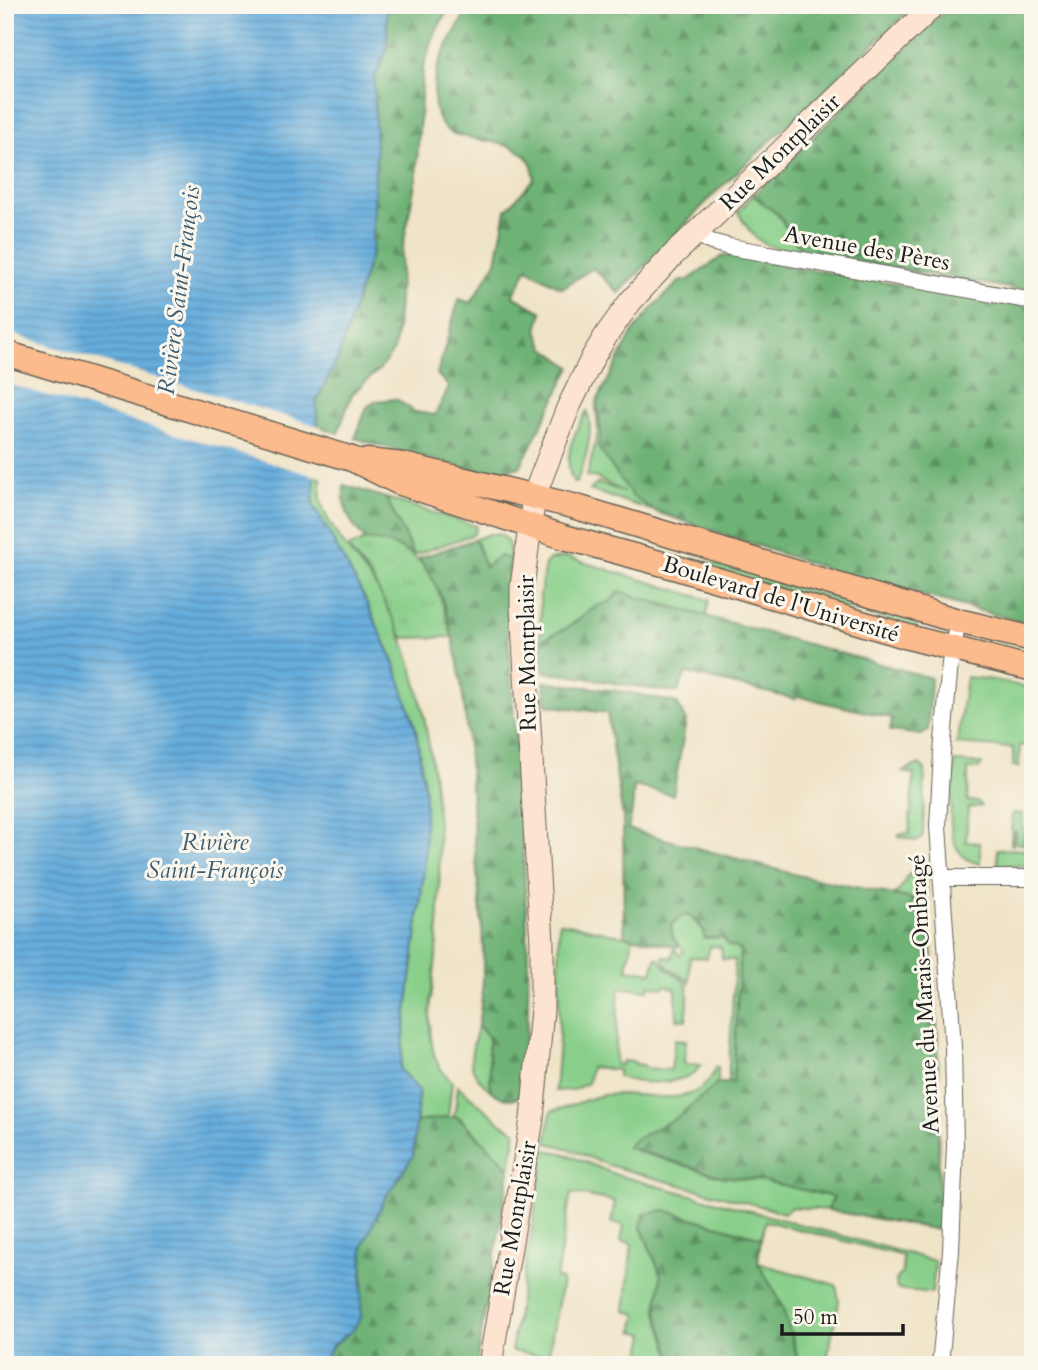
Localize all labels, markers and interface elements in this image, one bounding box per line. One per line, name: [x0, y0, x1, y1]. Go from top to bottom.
street label: Rue Montplaisir: [713, 86, 848, 218]
water label: Rivière Saint-François: [150, 183, 208, 397]
street label: Avenue des Pères: [782, 218, 952, 278]
street label: Boulevard de l'Université: [659, 548, 903, 650]
street label: Rue Montplaisir: [510, 574, 544, 732]
water label: Rivière Saint-François: [146, 826, 284, 887]
street label: Avenue du Marais-Ombragé: [901, 854, 947, 1134]
street label: Rue Montplaisir: [486, 1138, 544, 1298]
scale bar: [782, 1293, 903, 1337]
text: 50 m: [793, 1303, 838, 1332]

